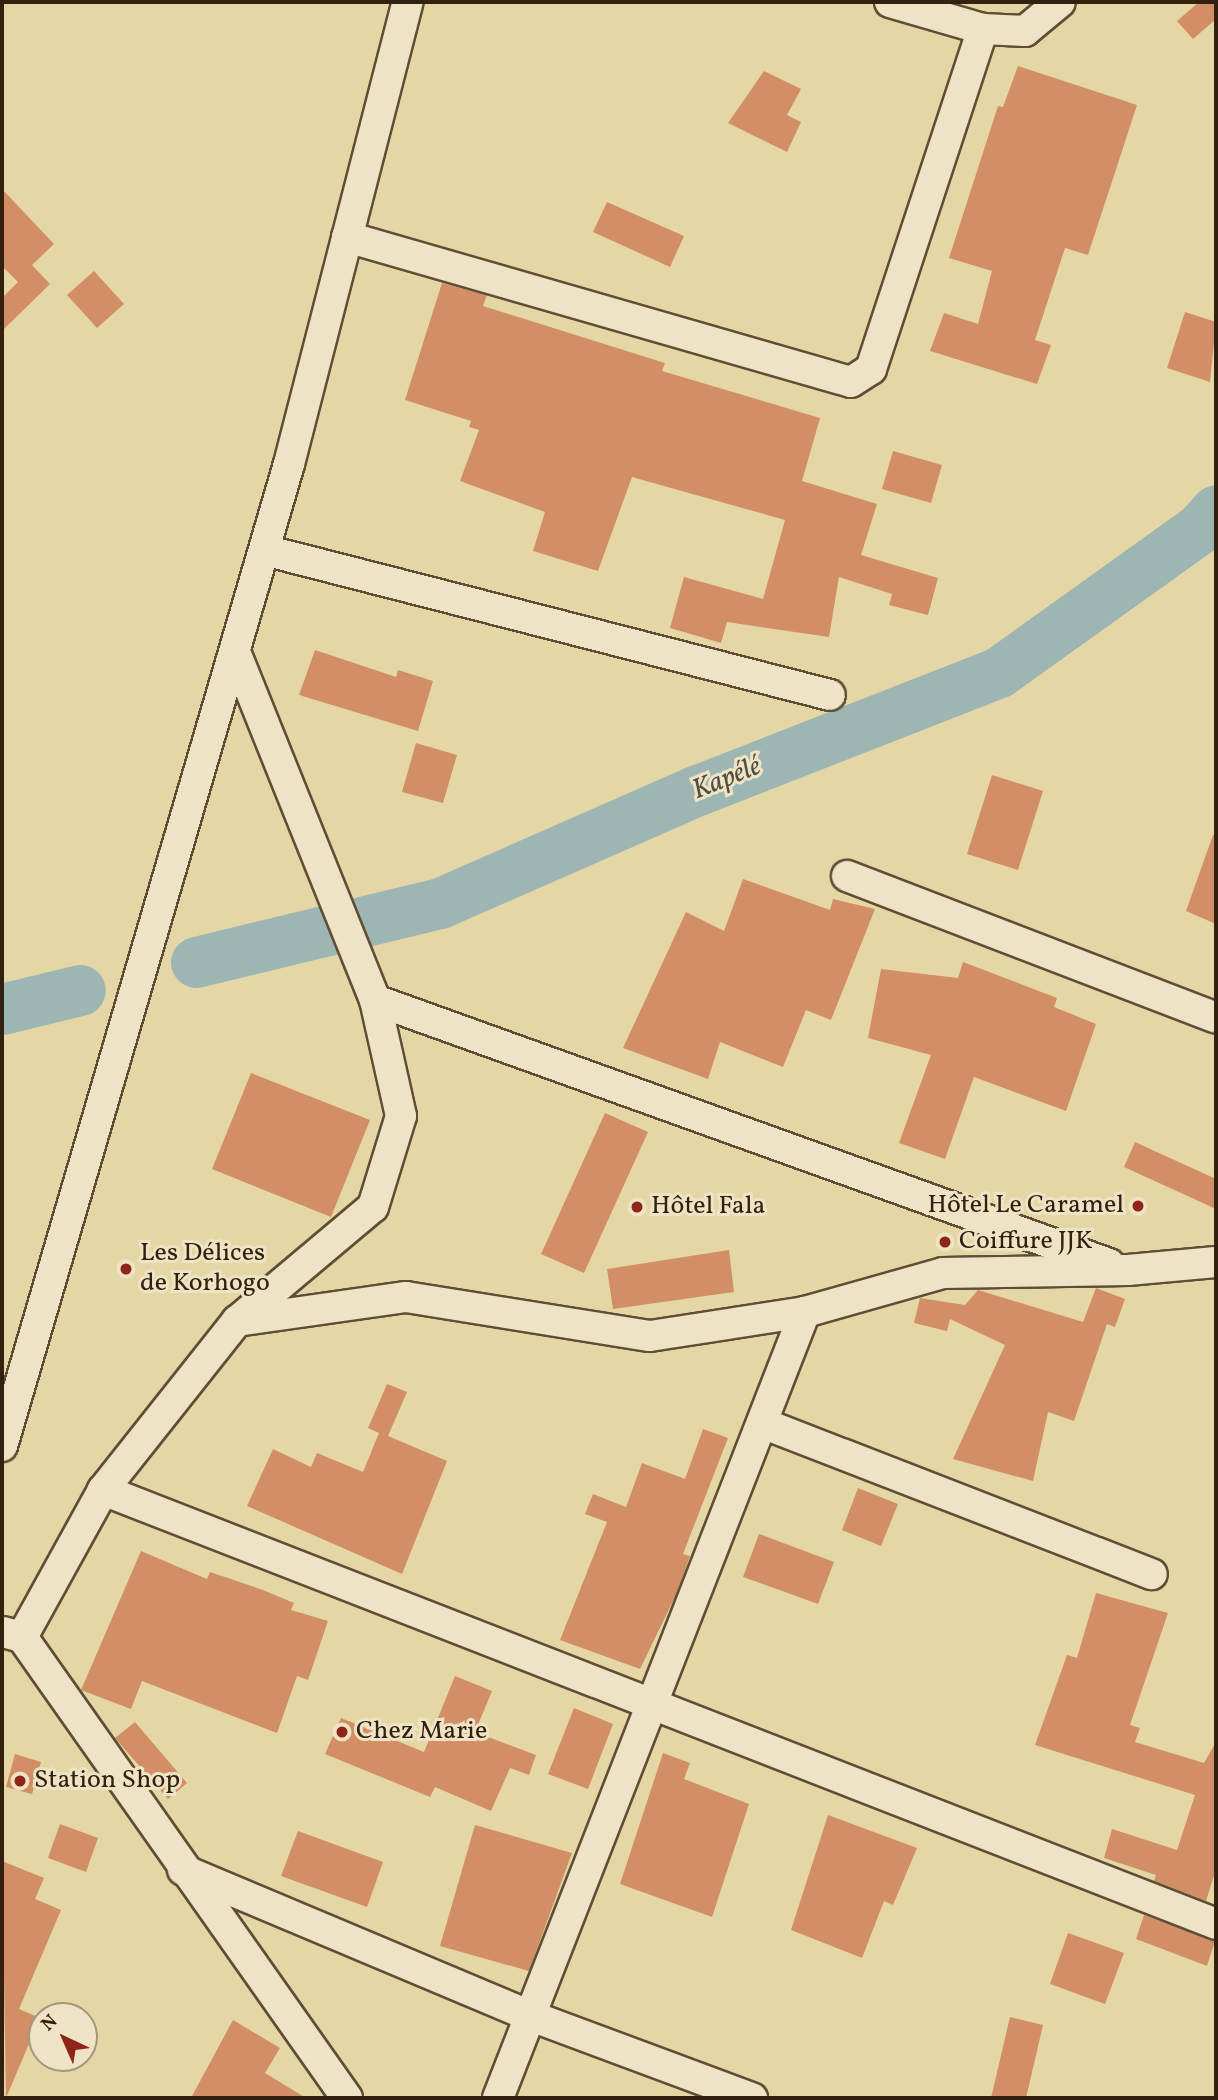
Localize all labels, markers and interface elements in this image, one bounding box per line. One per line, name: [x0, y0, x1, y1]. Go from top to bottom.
water label: Kapélé: [688, 750, 766, 808]
place label: Hôtel Le Caramel: [927, 1190, 1124, 1222]
place label: Hôtel Fala: [651, 1191, 766, 1223]
marker: Hôtel Le Caramel: [1130, 1198, 1146, 1214]
marker: Hôtel Fala: [629, 1199, 645, 1215]
place label: Coiffure JJK: [959, 1226, 1093, 1258]
marker: Coiffure JJK: [937, 1234, 953, 1250]
place label: Les Délices de Korhogo: [140, 1238, 270, 1300]
marker: Les Délices de Korhogo: [118, 1261, 134, 1277]
place label: Chez Marie: [356, 1716, 487, 1748]
marker: Chez Marie: [334, 1724, 350, 1740]
place label: Station Shop: [34, 1765, 180, 1797]
marker: Station Shop: [12, 1773, 28, 1789]
north arrow: [28, 2002, 98, 2072]
text: N: [36, 2009, 64, 2037]

